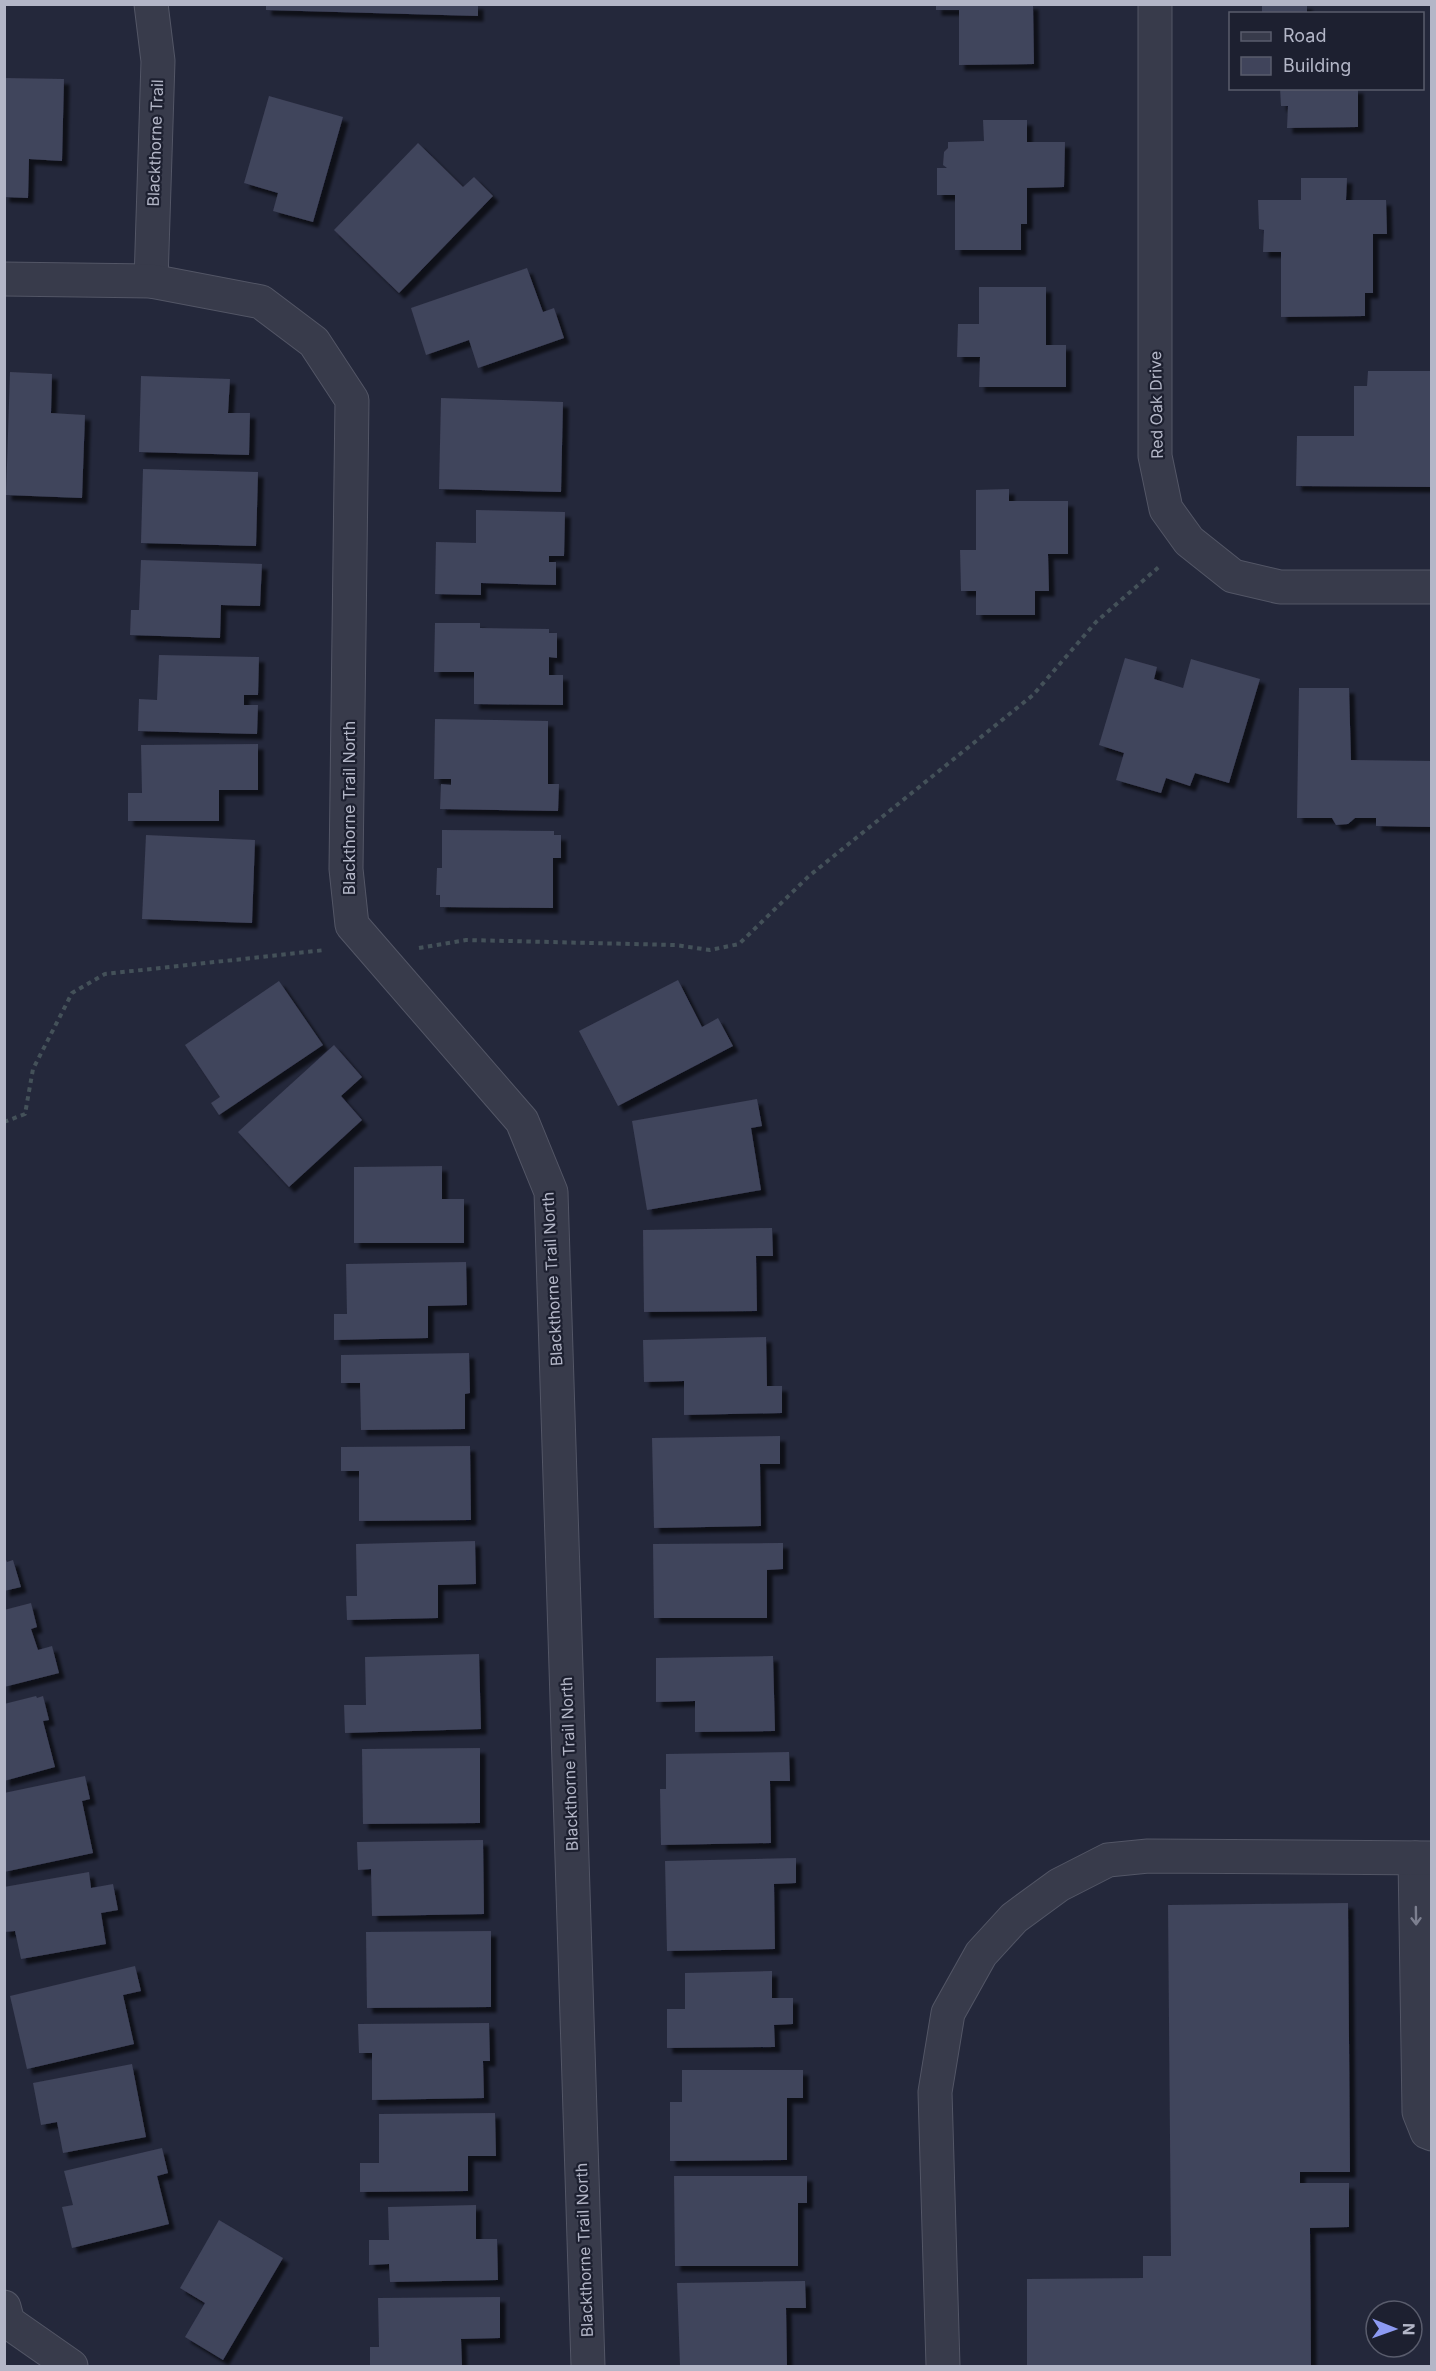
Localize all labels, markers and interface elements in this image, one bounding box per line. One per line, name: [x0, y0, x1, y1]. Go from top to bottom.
legend: [1229, 12, 1424, 90]
text: Road: [1283, 25, 1326, 46]
text: Building: [1283, 55, 1351, 76]
street label: Blackthorne Trail: [143, 79, 167, 207]
street label: Red Oak Drive: [1145, 351, 1167, 459]
street label: Blackthorne Trail North: [339, 721, 359, 895]
street label: Blackthorne Trail North: [537, 1191, 567, 1367]
street label: Blackthorne Trail North: [556, 1677, 582, 1851]
one-way arrow: [1411, 1906, 1422, 1926]
street label: Blackthorne Trail North: [571, 2163, 597, 2337]
north arrow: [1364, 2299, 1424, 2359]
text: N: [1399, 2323, 1419, 2336]

